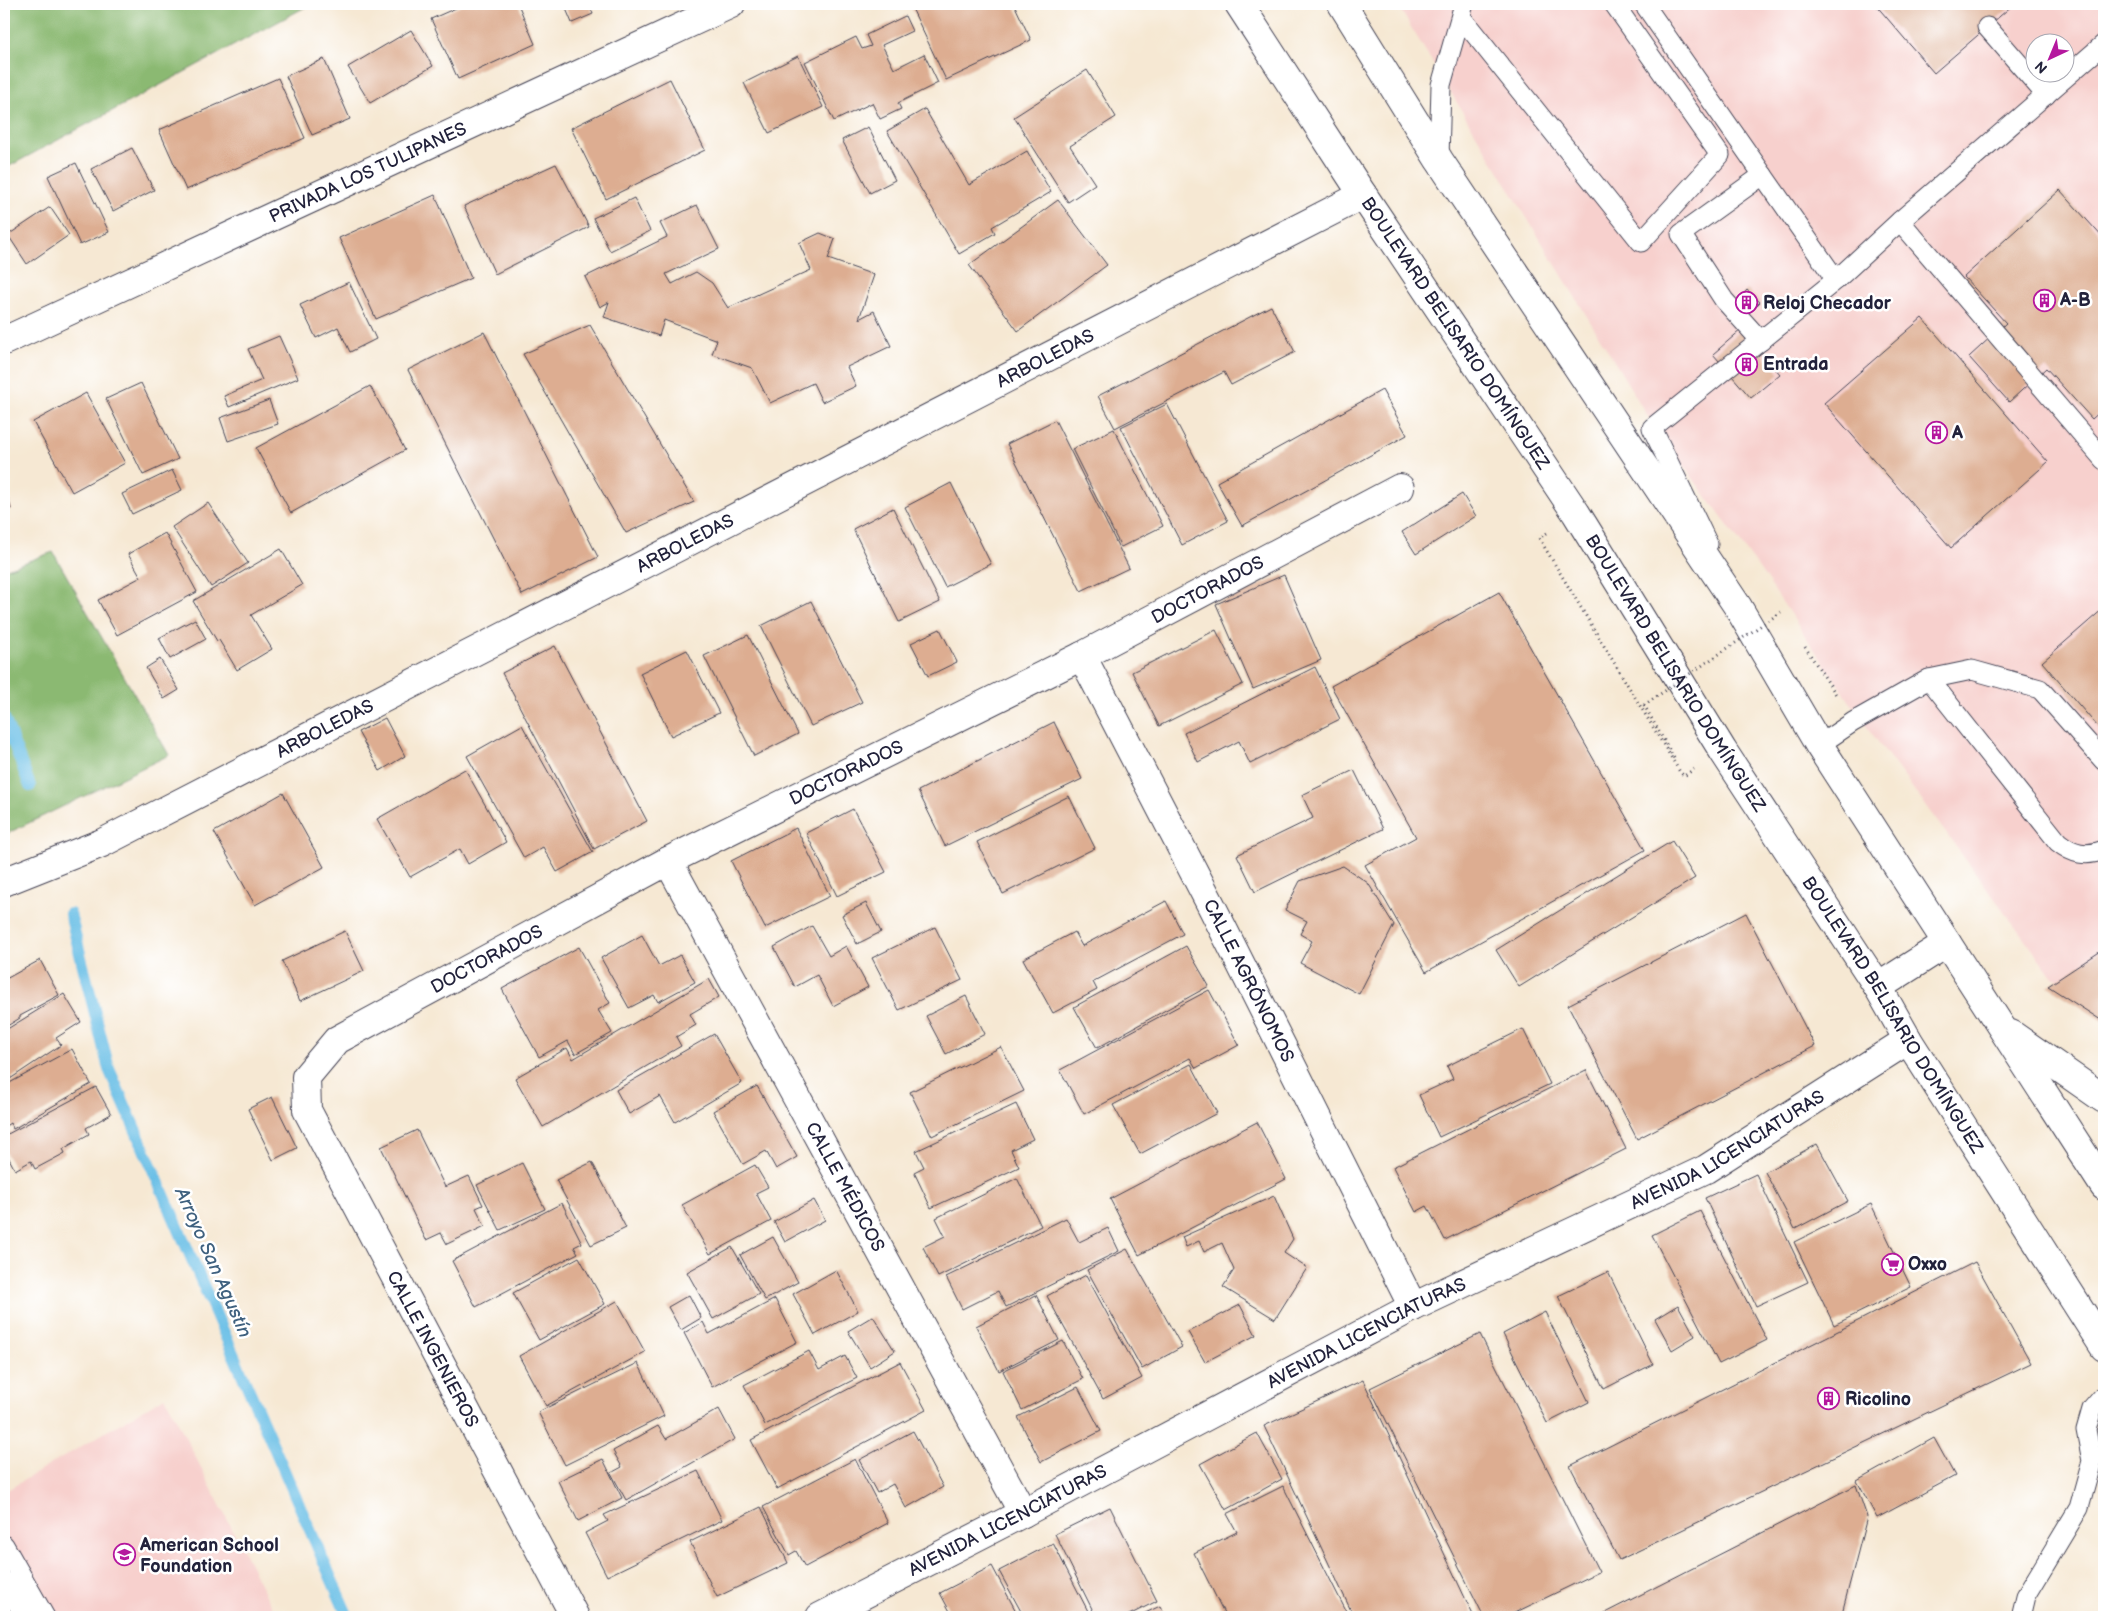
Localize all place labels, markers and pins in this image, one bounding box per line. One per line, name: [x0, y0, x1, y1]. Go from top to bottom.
building icon: A-B: [2032, 288, 2056, 312]
place label: A-B: [2059, 290, 2091, 311]
building icon: Reloj Checador: [1735, 291, 1759, 315]
place label: Reloj Checador: [1763, 293, 1892, 314]
building icon: Entrada: [1735, 352, 1759, 376]
place label: Entrada: [1763, 354, 1829, 375]
building icon: A: [1924, 421, 1948, 445]
place label: A: [1951, 423, 1964, 444]
supermarket icon: Oxxo: [1880, 1252, 1904, 1276]
place label: Oxxo: [1908, 1254, 1947, 1275]
building icon: Ricolino: [1817, 1387, 1841, 1411]
place label: Ricolino: [1845, 1389, 1911, 1410]
place label: American School Foundation: [139, 1535, 279, 1577]
school or university icon: American School Foundation: [112, 1543, 136, 1567]

